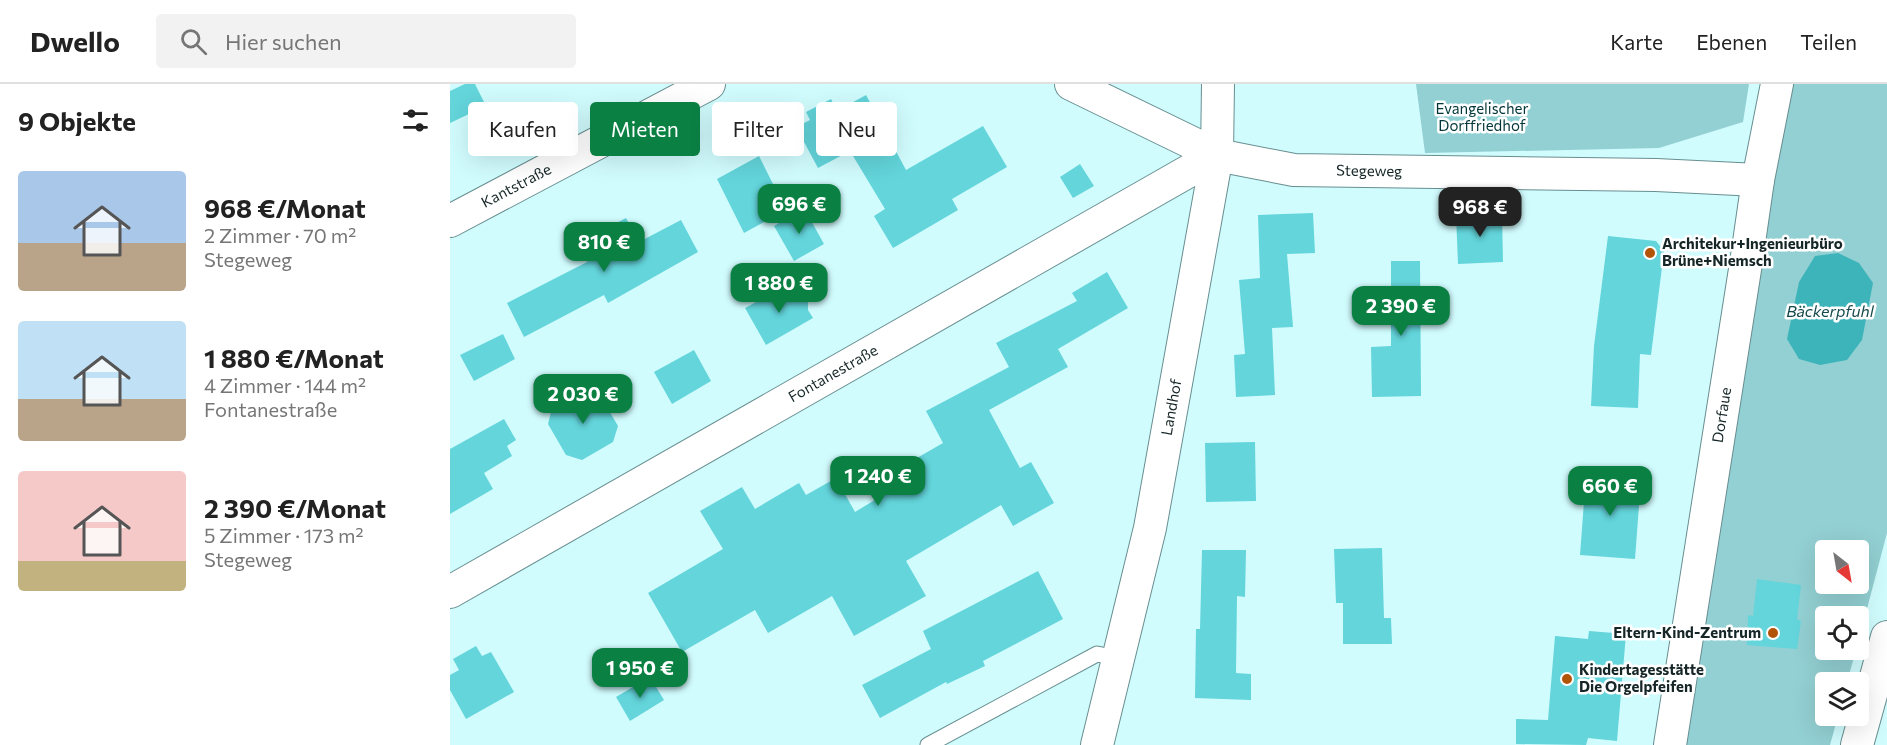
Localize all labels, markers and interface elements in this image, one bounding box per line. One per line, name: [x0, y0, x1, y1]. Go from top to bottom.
search box: [156, 14, 576, 68]
text: Dwello: [30, 24, 120, 58]
icon: search: [177, 25, 210, 58]
text: Hier suchen: [225, 28, 342, 55]
text: Karte: [1610, 29, 1663, 54]
text: Ebenen: [1696, 29, 1767, 54]
text: Teilen: [1800, 29, 1857, 54]
park label: Evangelischer Dorffriedhof: [1436, 99, 1528, 134]
chip: Kaufen: [468, 102, 578, 156]
chip: Mieten: [590, 102, 700, 156]
chip: Filter: [712, 102, 804, 156]
chip: Neu: [816, 102, 897, 156]
icon: filters: [399, 104, 432, 137]
text: 9 Objekte: [18, 105, 136, 136]
street label: Kantstraße: [478, 159, 554, 211]
street label: Stegeweg: [1336, 161, 1402, 179]
pin: 696 €: [757, 184, 841, 235]
pin: 968 €: [1438, 187, 1522, 238]
text: 696 €: [772, 191, 826, 215]
text: 968 €/Monat: [204, 192, 366, 223]
text: 968 €: [1453, 194, 1507, 218]
icon: home: [66, 195, 138, 267]
pin: 810 €: [562, 222, 646, 273]
text: 2 Zimmer · 70 m²: [204, 223, 356, 247]
text: 810 €: [578, 229, 630, 253]
place label: Architekur+Ingenieurbüro Brüne+Niemsch: [1662, 234, 1843, 269]
marker: Architekur+Ingenieurbüro Brüne+Niemsch: [1643, 246, 1657, 260]
text: Stegeweg: [204, 247, 292, 271]
pin: 1 880 €: [724, 263, 834, 314]
text: 1 880 €: [745, 270, 813, 294]
pin: 2 390 €: [1346, 286, 1456, 337]
text: 2 390 €: [1366, 293, 1436, 317]
water label: Bäckerpfuhl: [1786, 301, 1875, 320]
street label: Fontanestraße: [785, 340, 881, 405]
text: 1 880 €/Monat: [204, 342, 384, 373]
icon: home: [66, 345, 138, 417]
text: 4 Zimmer · 144 m²: [204, 373, 366, 397]
pin: 2 030 €: [528, 374, 638, 425]
street label: Landhof: [1157, 377, 1185, 437]
text: 2 030 €: [547, 381, 619, 405]
street label: Dorfaue: [1708, 386, 1734, 444]
text: Fontanestraße: [204, 397, 337, 421]
pin: 1 240 €: [823, 456, 933, 507]
text: 1 240 €: [844, 463, 912, 487]
pin: 660 €: [1568, 466, 1652, 517]
text: 660 €: [1582, 473, 1638, 497]
text: 2 390 €/Monat: [204, 492, 386, 523]
icon: home: [66, 495, 138, 567]
text: 5 Zimmer · 173 m²: [204, 523, 364, 547]
north arrow: [1815, 540, 1869, 594]
map controls: [1815, 540, 1869, 726]
text: Stegeweg: [204, 547, 292, 571]
button: locate: [1815, 606, 1869, 660]
place label: Eltern-Kind-Zentrum: [1613, 623, 1761, 641]
marker: Eltern-Kind-Zentrum: [1766, 626, 1780, 640]
pin: 1 950 €: [585, 648, 695, 699]
text: 1 950 €: [606, 655, 674, 679]
place label: Kindertagesstätte Die Orgelpfeifen: [1579, 660, 1704, 695]
marker: Kindertagesstätte Die Orgelpfeifen: [1560, 672, 1574, 686]
button: layers: [1815, 672, 1869, 726]

